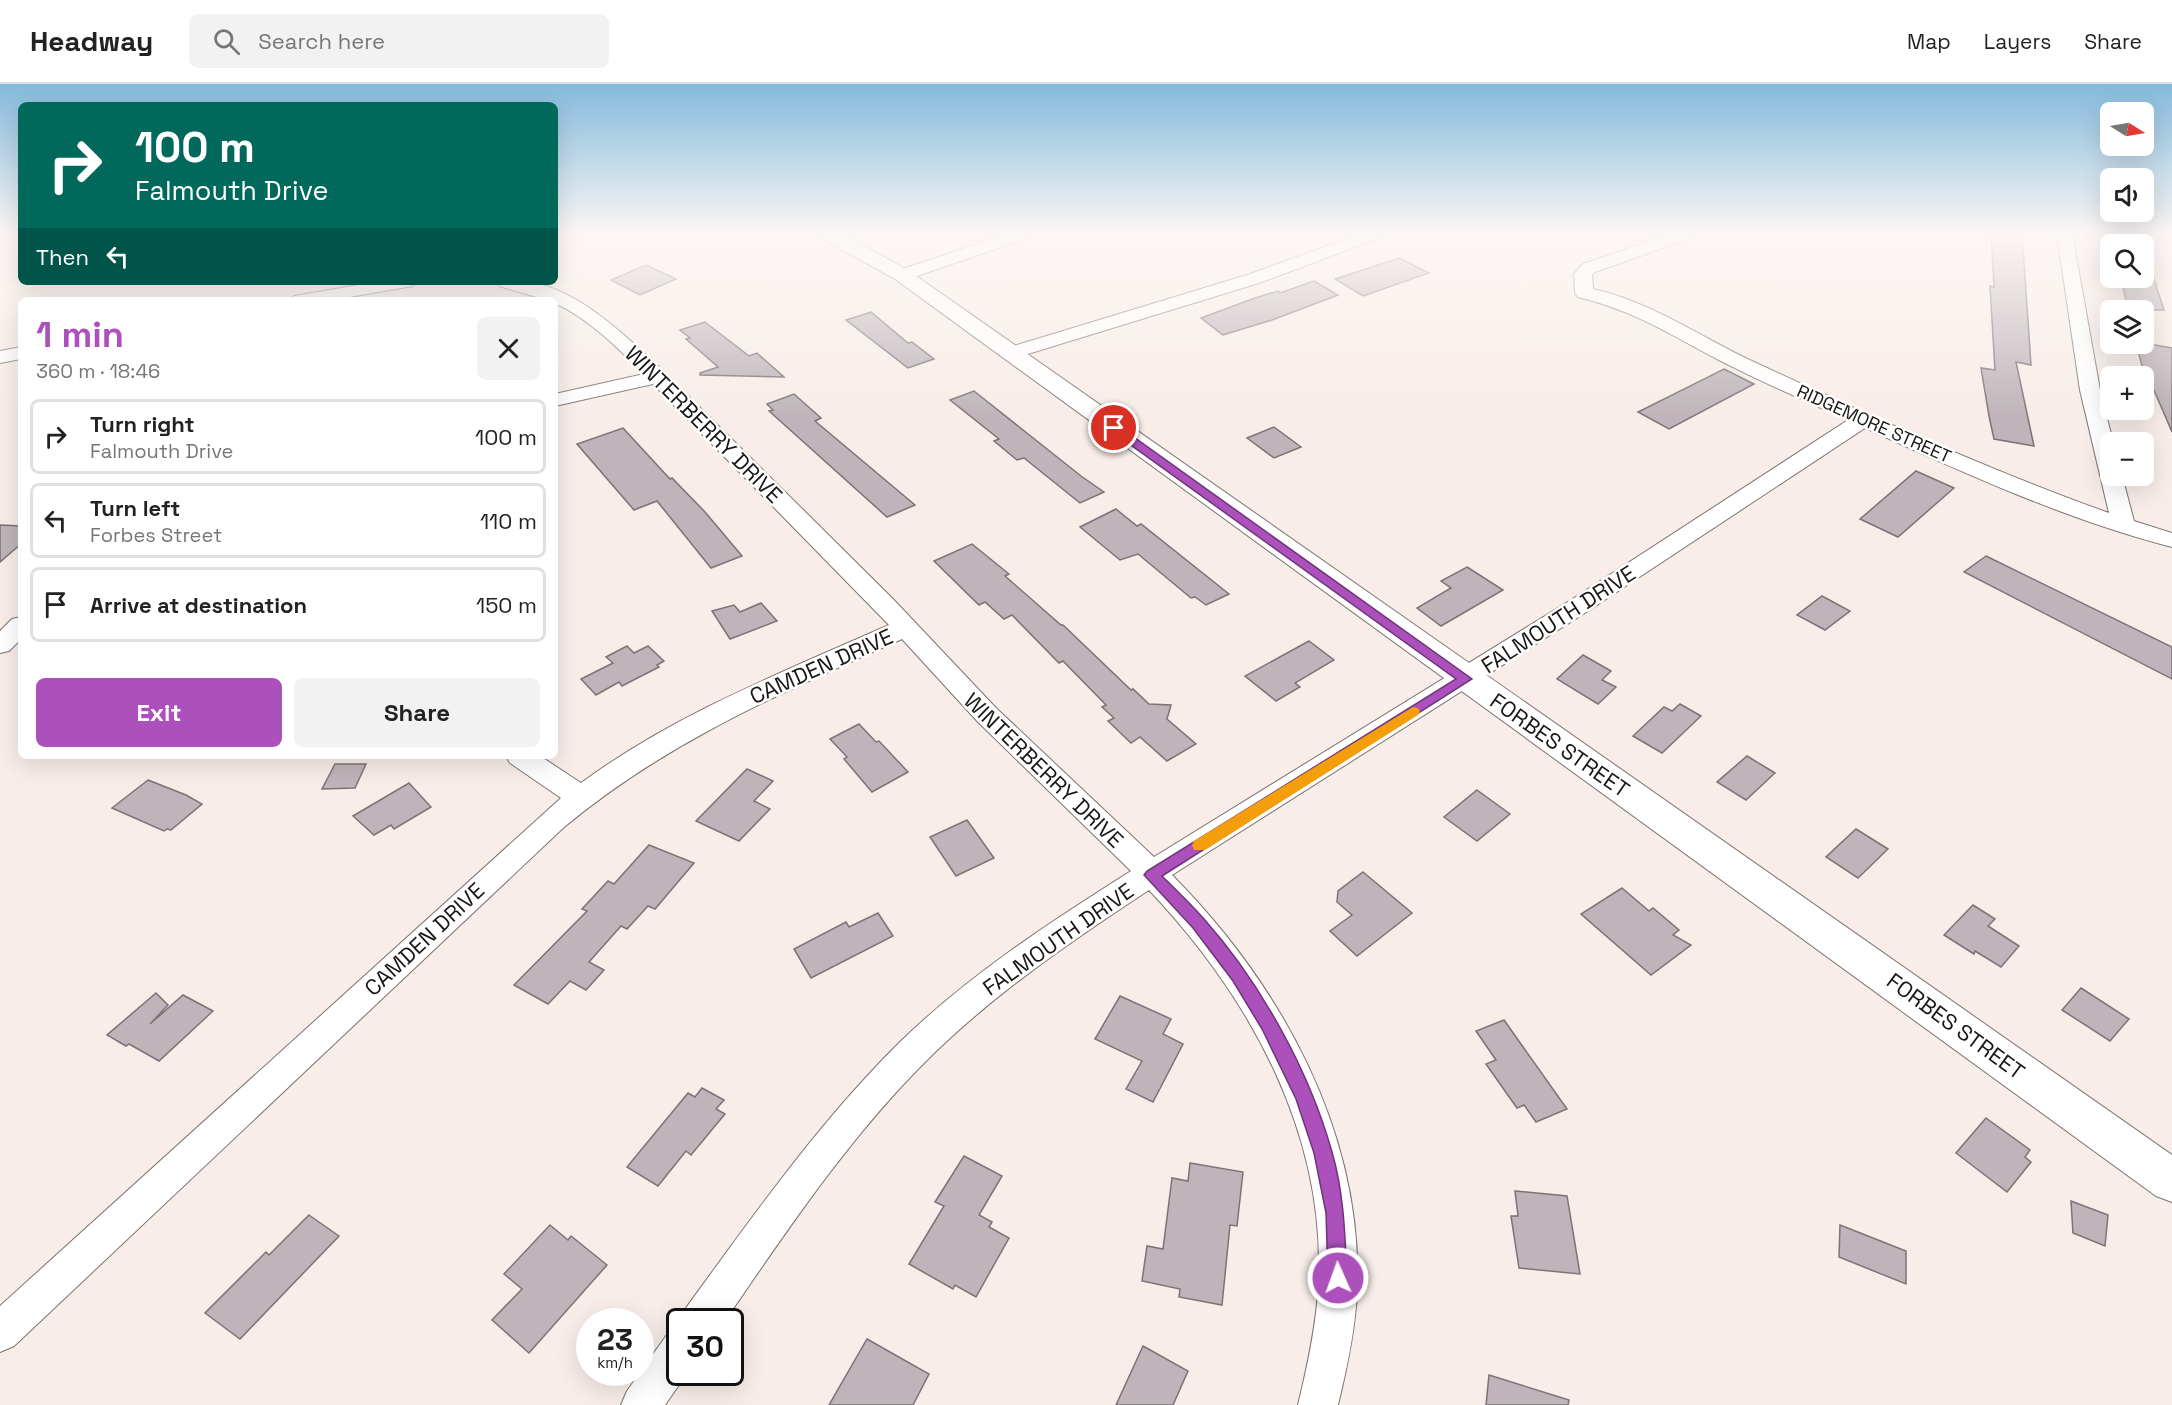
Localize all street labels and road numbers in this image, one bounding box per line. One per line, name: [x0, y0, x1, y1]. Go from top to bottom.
street label: WINTERBERRY DRIVE: [619, 339, 789, 509]
street label: RIDGEMORE STREET: [1793, 379, 1955, 468]
street label: FALMOUTH DRIVE: [1476, 559, 1640, 679]
street label: CAMDEN DRIVE: [745, 622, 897, 710]
street label: WINTERBERRY DRIVE: [958, 686, 1130, 854]
street label: FORBES STREET: [1485, 687, 1635, 803]
street label: CAMDEN DRIVE: [358, 876, 490, 1002]
street label: FALMOUTH DRIVE: [977, 876, 1139, 1002]
street label: FORBES STREET: [1882, 967, 2031, 1085]

